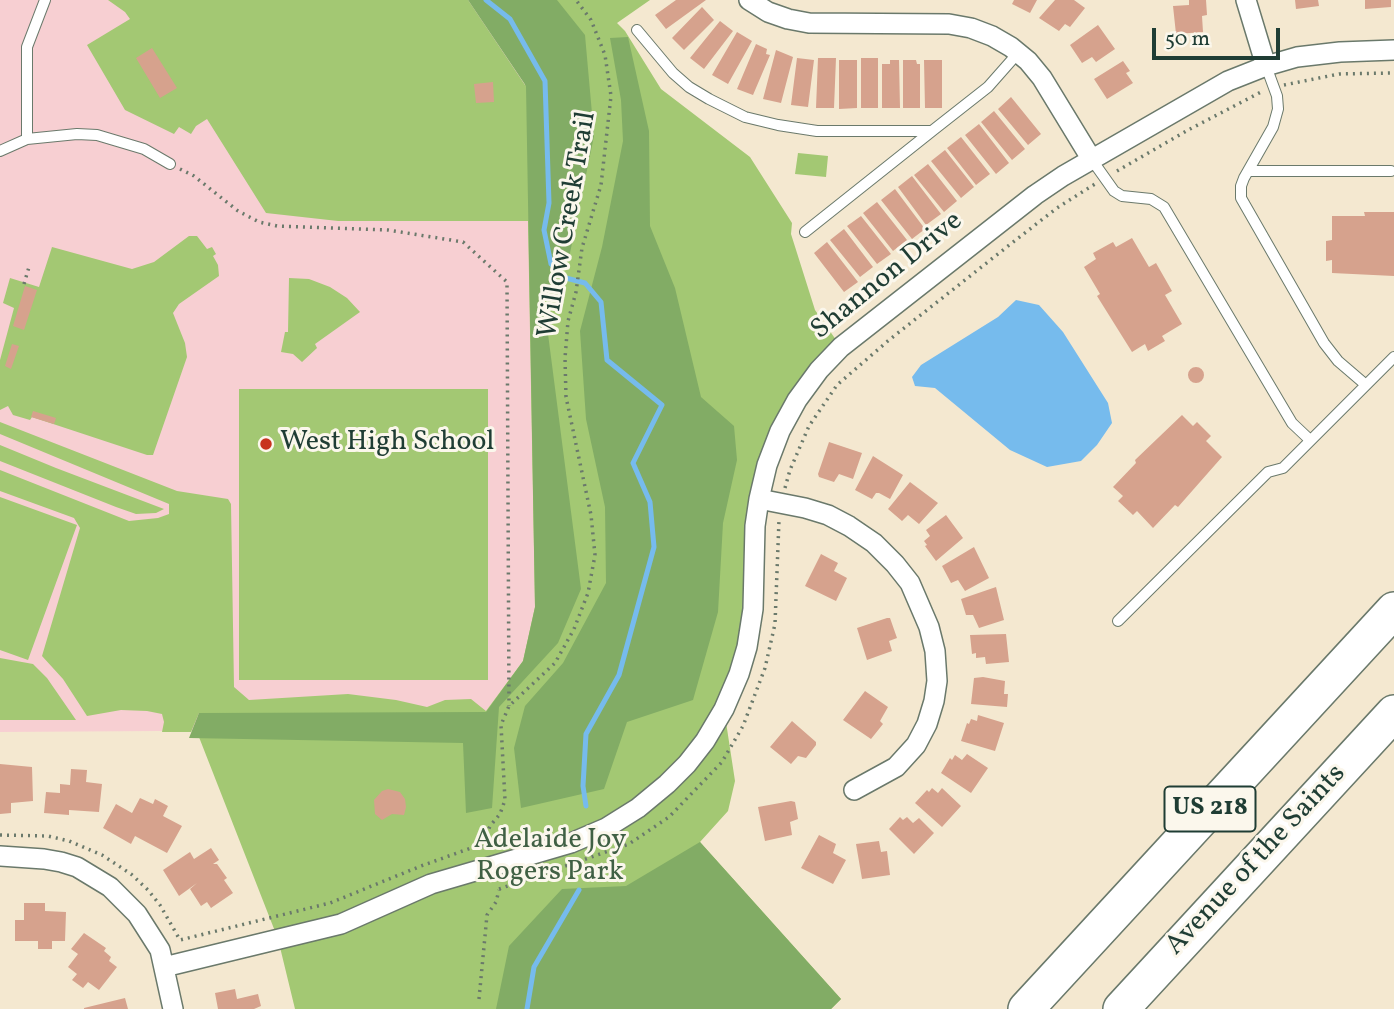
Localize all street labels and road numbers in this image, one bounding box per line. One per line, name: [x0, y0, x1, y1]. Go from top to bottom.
street label: Willow Creek Trail: [533, 109, 605, 341]
street label: Shannon Drive: [805, 206, 971, 348]
street label: Avenue of the Saints: [1160, 758, 1354, 964]
road number: US 218: [1164, 786, 1256, 832]

